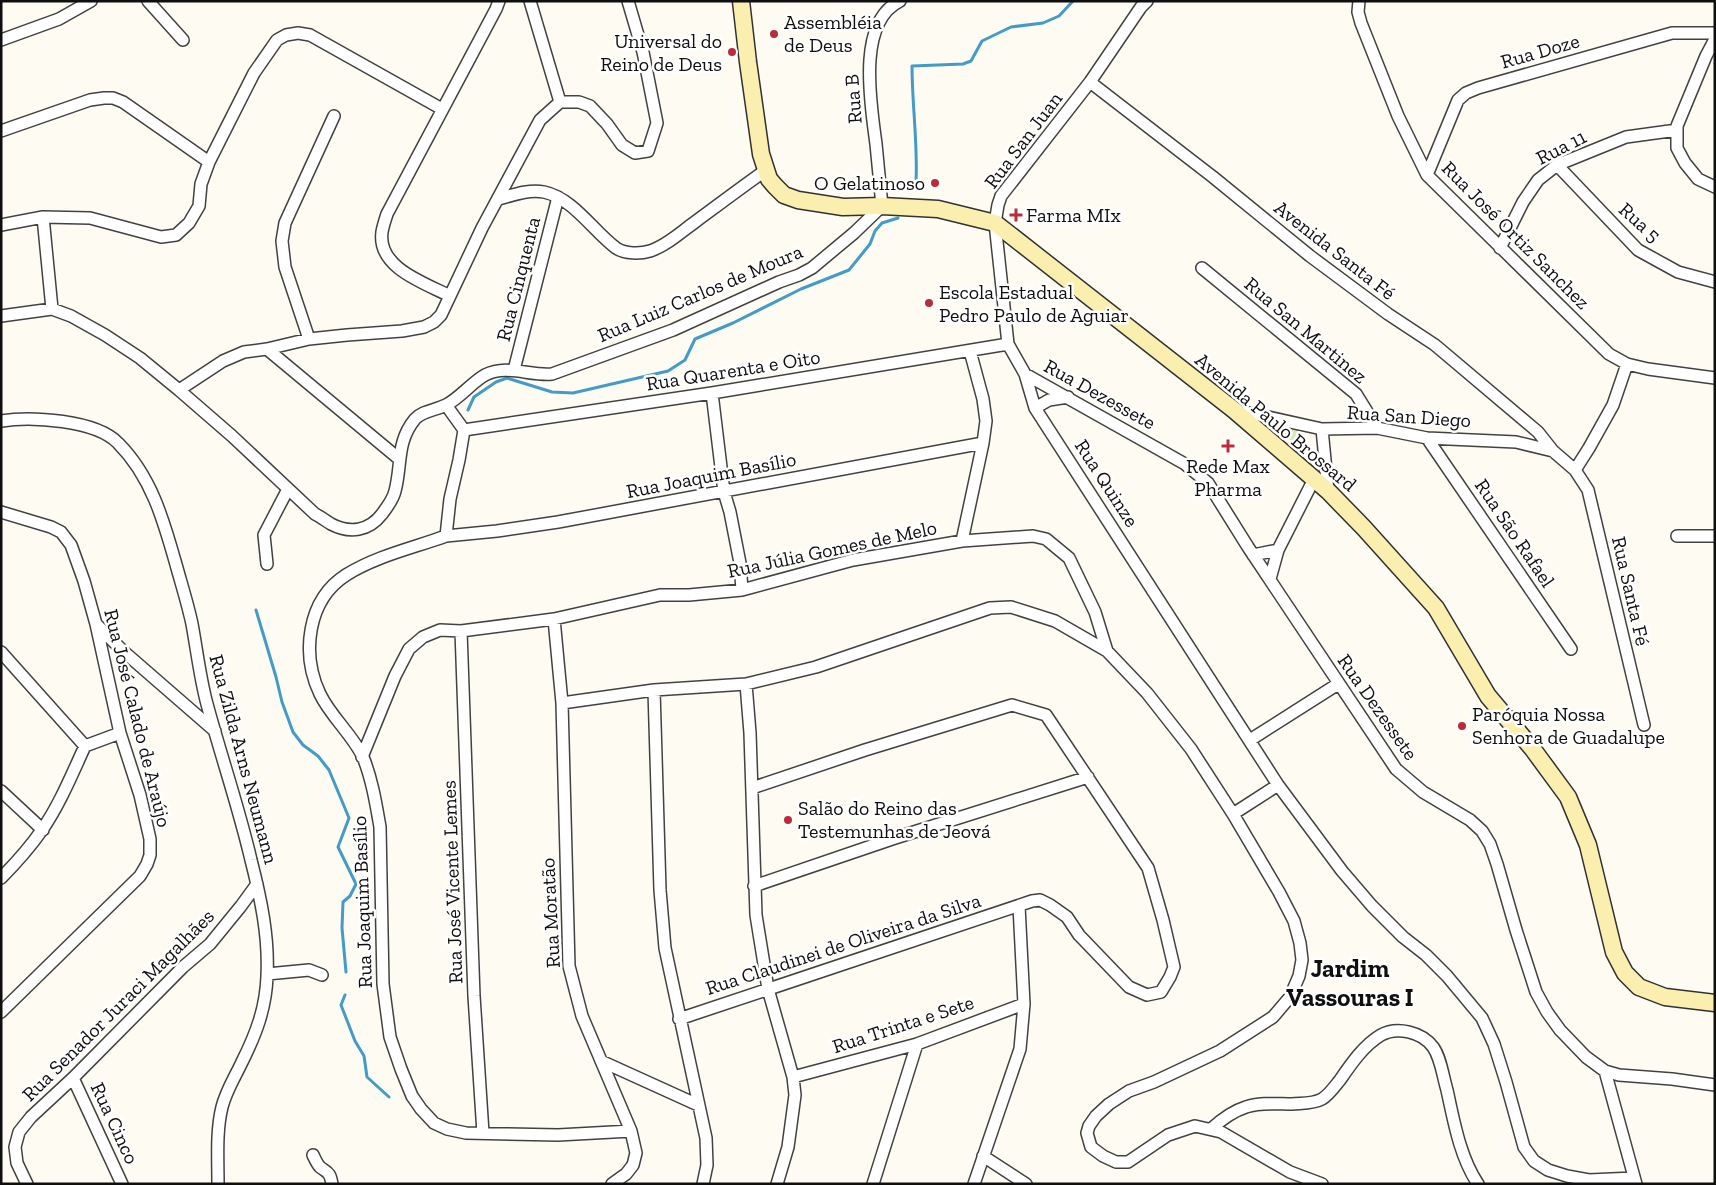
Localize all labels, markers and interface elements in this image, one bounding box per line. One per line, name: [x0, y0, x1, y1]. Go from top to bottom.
place label: Assembléia de Deus: [784, 10, 882, 57]
marker: Assembléia de Deus: [768, 28, 780, 40]
street label: Rua Doze: [1498, 28, 1582, 74]
place label: Universal do Reino de Deus: [600, 29, 722, 76]
marker: Universal do Reino de Deus: [726, 46, 738, 58]
street label: Rua B: [839, 73, 867, 125]
street label: Rua San Juan: [979, 87, 1067, 193]
street label: Rua 11: [1532, 124, 1590, 170]
street label: Rua José Ortiz Sanchez: [1437, 156, 1595, 314]
place label: O Gelatinoso: [814, 171, 925, 195]
marker: O Gelatinoso: [929, 177, 941, 189]
street label: Avenida Santa Fé: [1270, 195, 1400, 305]
street label: Rua 5: [1614, 197, 1666, 247]
place label: Farma MIx: [1026, 203, 1121, 227]
marker: Farma MIx: [1010, 209, 1022, 221]
street label: Rua Cinquenta: [491, 214, 545, 344]
street label: Rua Luiz Carlos de Moura: [594, 239, 806, 347]
street label: Rua San Martinez: [1240, 272, 1372, 388]
place label: Escola Estadual Pedro Paulo de Aguiar: [939, 280, 1129, 327]
marker: Escola Estadual Pedro Paulo de Aguiar: [923, 297, 935, 309]
street label: Rua Quarenta e Oito: [644, 344, 822, 396]
street label: Avenida Paulo Brossard: [1190, 348, 1362, 497]
street label: Rua Dezessete: [1040, 354, 1160, 434]
street label: Rua San Diego: [1346, 400, 1472, 432]
street label: Rua Quinze: [1070, 435, 1144, 531]
marker: Rede Max Pharma: [1222, 440, 1234, 452]
street label: Rua Joaquim Basílio: [624, 447, 798, 503]
place label: Rede Max Pharma: [1186, 454, 1270, 501]
street label: Rua São Rafael: [1470, 474, 1560, 592]
street label: Rua Júlia Gomes de Melo: [725, 515, 939, 583]
street label: Rua Santa Fé: [1607, 534, 1655, 648]
street label: Rua José Calado de Araújo: [99, 606, 177, 830]
street label: Rua Dezessete: [1333, 649, 1423, 765]
street label: Rua Zilda Arns Neumann: [204, 652, 284, 867]
place label: Paróquia Nossa Senhora de Guadalupe: [1472, 702, 1665, 749]
marker: Paróquia Nossa Senhora de Guadalupe: [1456, 720, 1468, 732]
street label: Rua José Vicente Lemes: [436, 780, 468, 984]
place label: Salão do Reino das Testemunhas de Jeová: [798, 796, 991, 843]
marker: Salão do Reino das Testemunhas de Jeová: [782, 814, 794, 826]
street label: Rua Joaquim Basílio: [347, 815, 377, 989]
street label: Rua Moratão: [535, 857, 565, 969]
street label: Rua Claudinei de Oliveira da Silva: [702, 888, 984, 1000]
street label: Rua Senador Juraci Magalhães: [17, 904, 219, 1106]
district label: Jardim Vassouras I: [1286, 953, 1414, 1012]
street label: Rua Trinta e Sete: [829, 990, 977, 1058]
street label: Rua Cinco: [86, 1078, 144, 1168]

